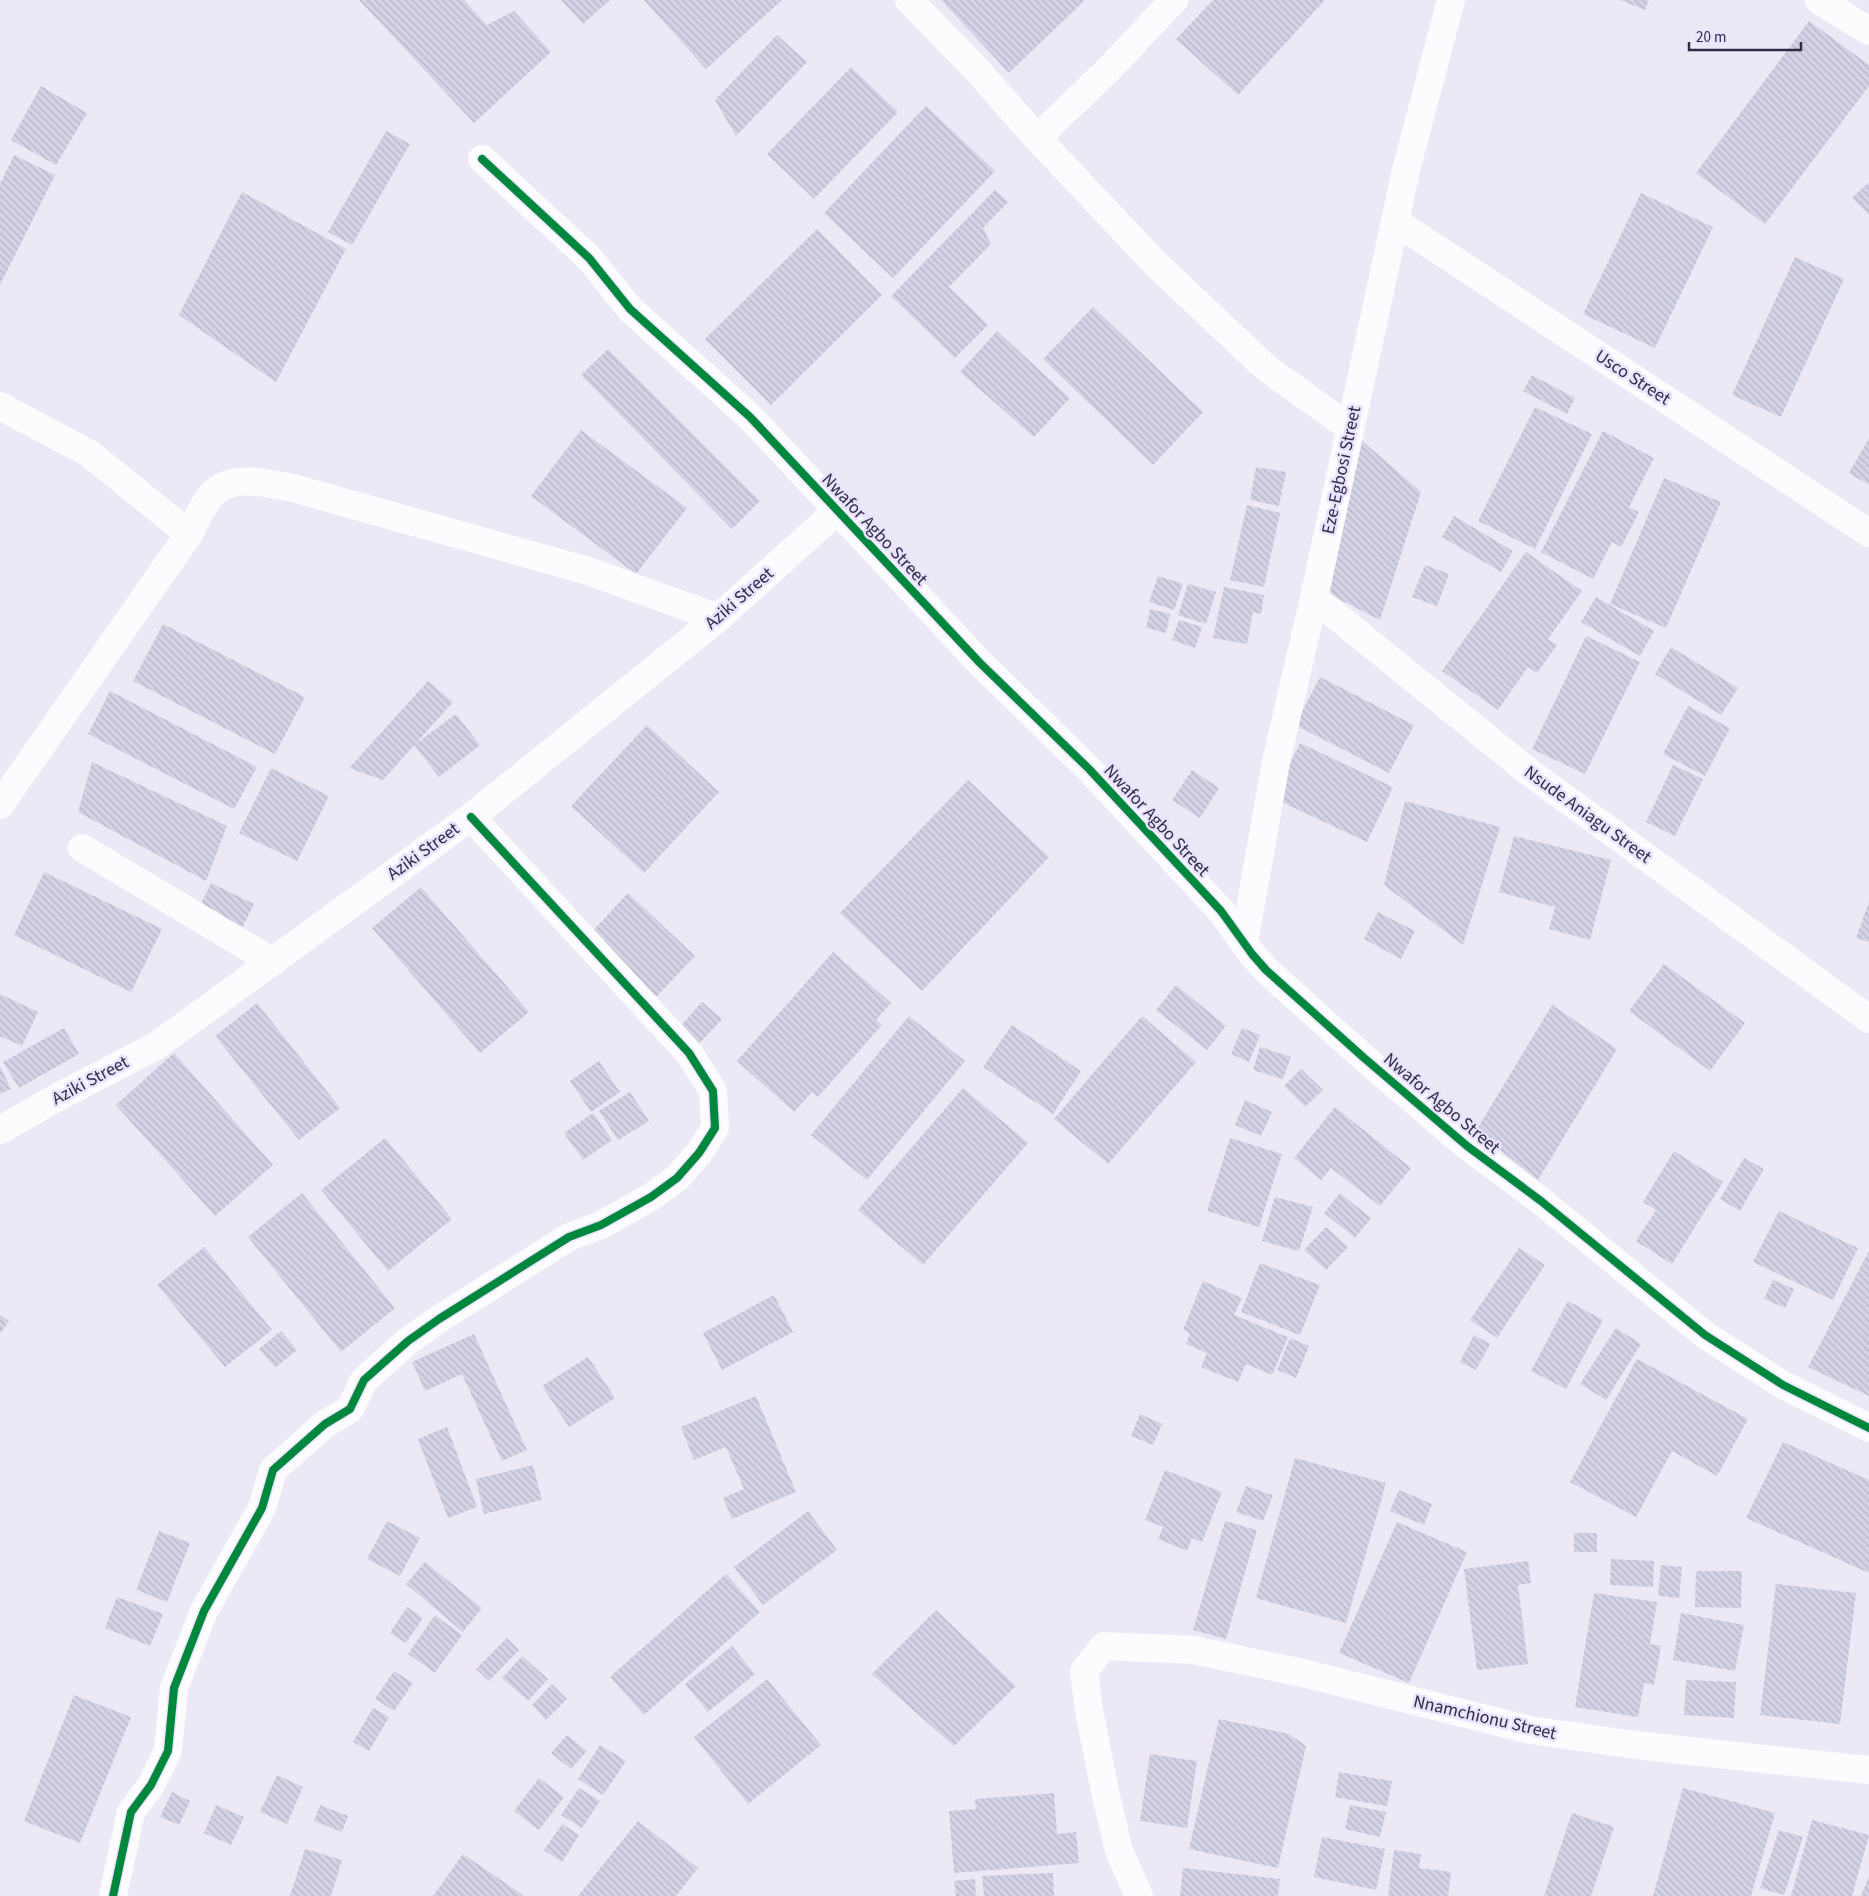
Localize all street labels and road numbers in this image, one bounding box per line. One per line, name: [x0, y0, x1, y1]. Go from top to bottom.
street label: Usco Street: [1590, 344, 1675, 411]
street label: Eze-Egbosi Street: [1316, 404, 1367, 537]
street label: Nwafor Agbo Street: [816, 468, 933, 591]
street label: Aziki Street: [699, 561, 779, 635]
street label: Nwafor Agbo Street: [1098, 759, 1215, 882]
street label: Nsude Aniagu Street: [1519, 760, 1657, 869]
street label: Aziki Street: [382, 817, 465, 886]
street label: Nwafor Agbo Street: [1378, 1047, 1505, 1160]
street label: Aziki Street: [47, 1050, 133, 1111]
street label: Nnamchionu Street: [1411, 1689, 1559, 1746]

